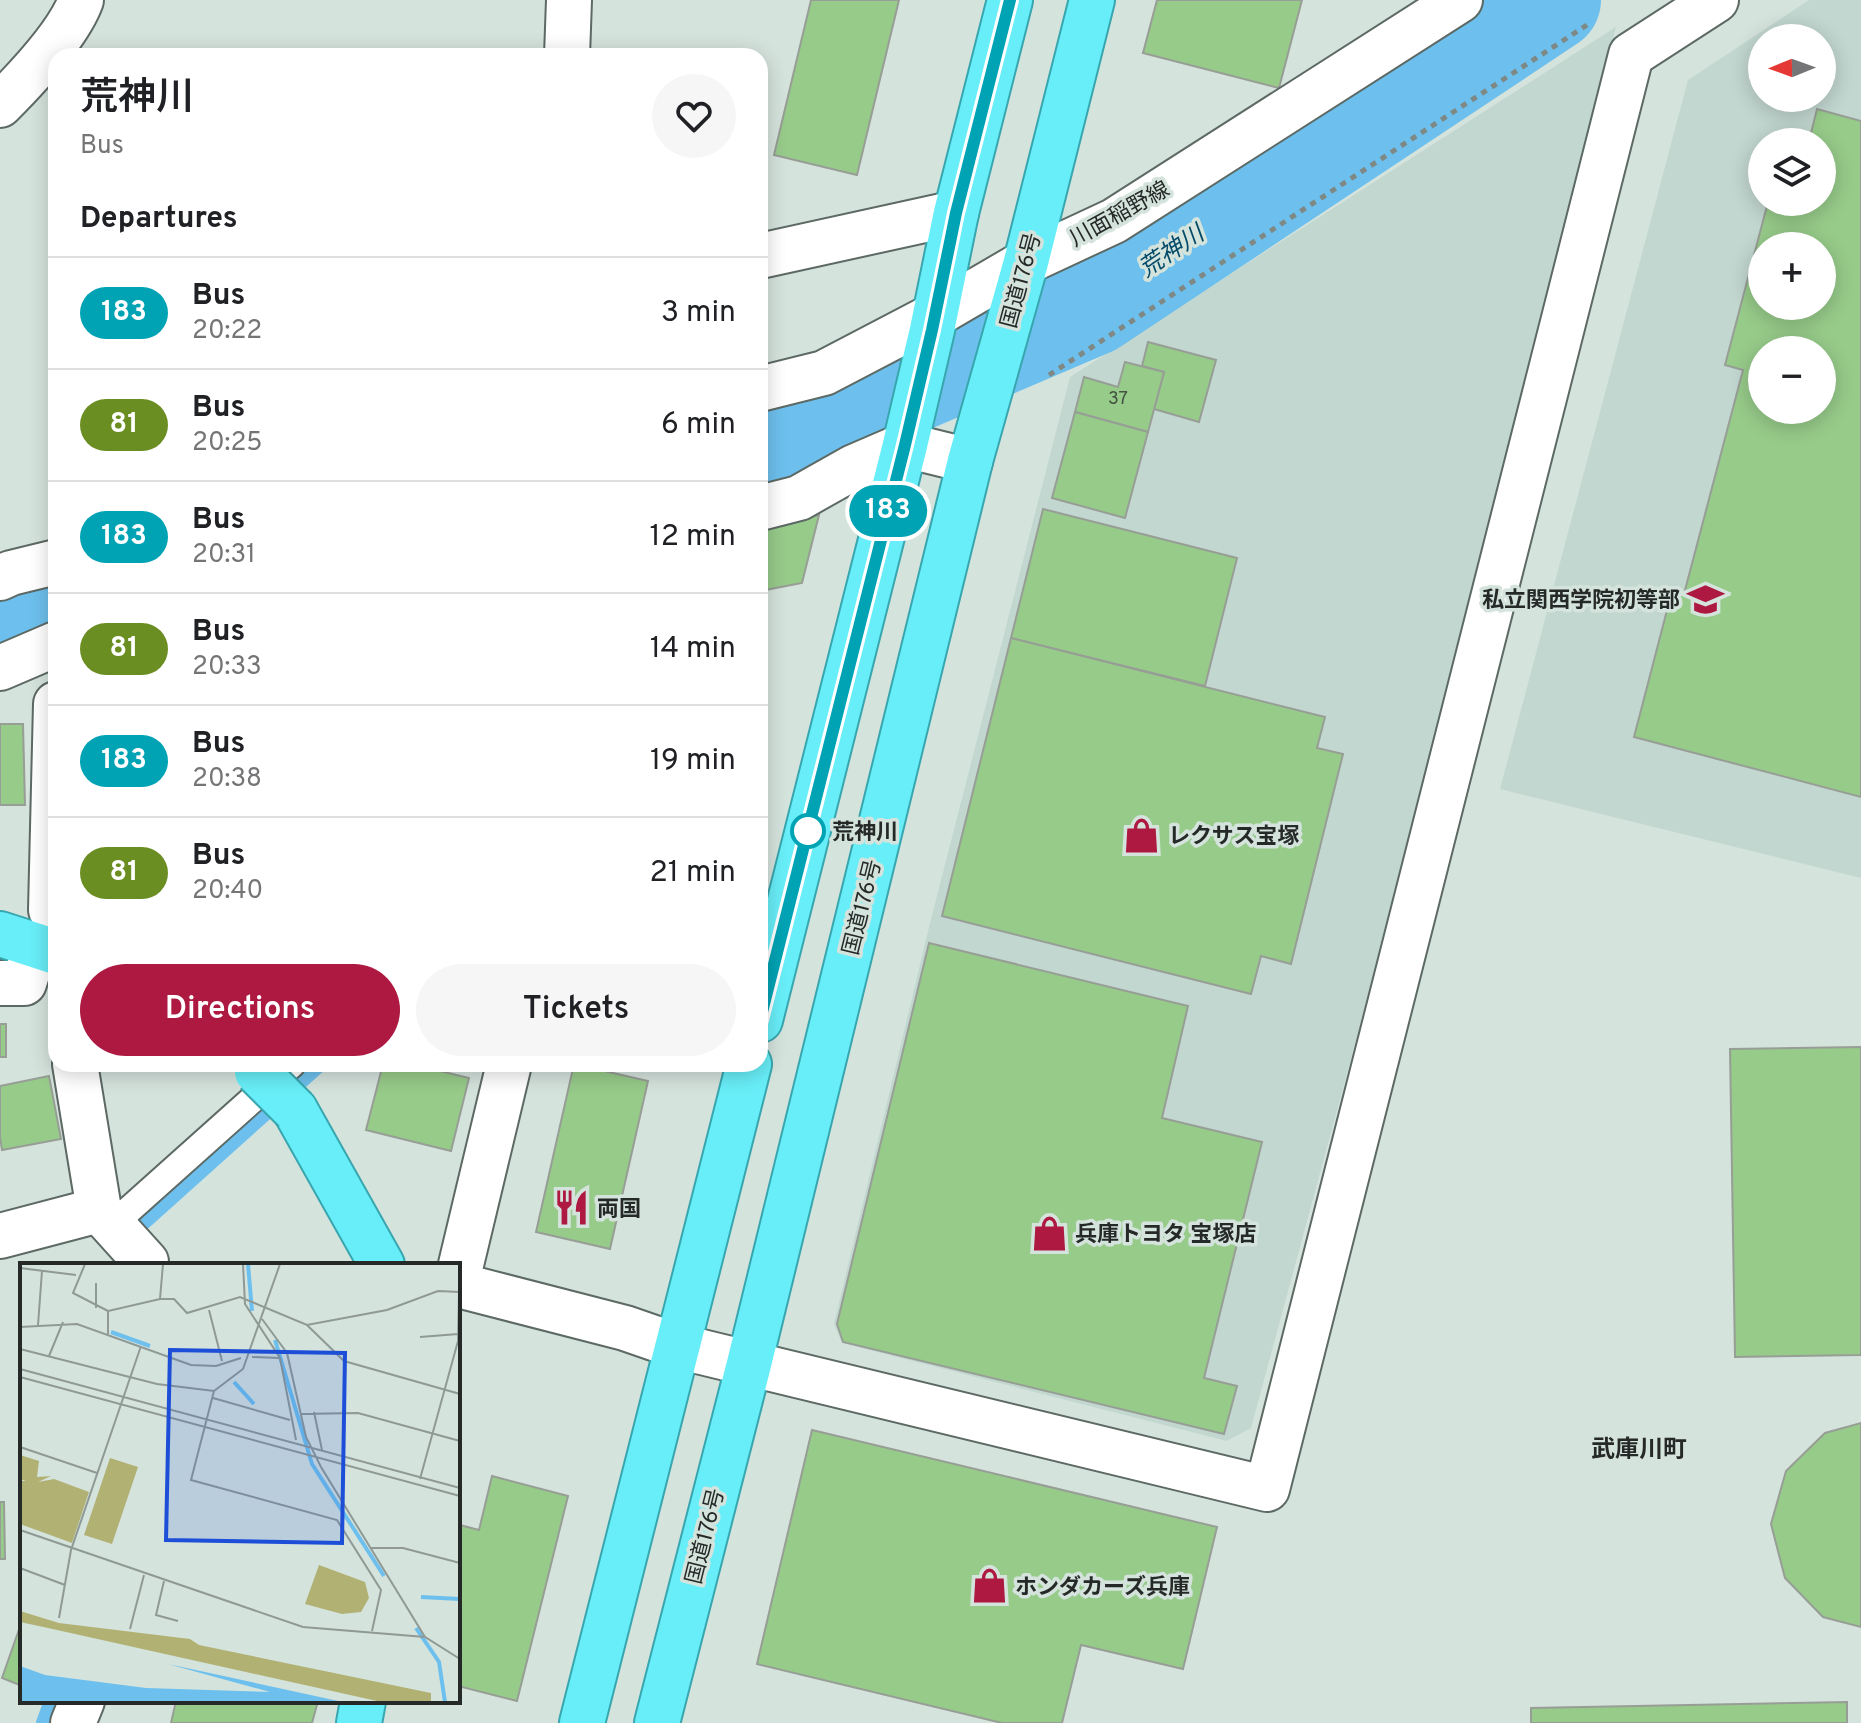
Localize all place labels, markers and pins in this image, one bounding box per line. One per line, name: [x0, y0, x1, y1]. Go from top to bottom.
school or university icon: 私立関西学院初等部: [1687, 580, 1725, 618]
place label: 私立関西学院初等部: [1482, 588, 1680, 615]
marker: 荒神川: [791, 814, 825, 848]
shop icon: レクサス宝塚: [1123, 816, 1161, 854]
place label: 荒神川: [832, 820, 898, 847]
place label: レクサス宝塚: [1168, 824, 1300, 851]
restaurant icon: 両国: [552, 1189, 590, 1227]
place label: 両国: [597, 1197, 641, 1224]
shop icon: 兵庫トヨタ 宝塚店: [1030, 1214, 1068, 1252]
place label: 兵庫トヨタ 宝塚店: [1075, 1222, 1257, 1249]
shop icon: ホンダカーズ兵庫: [970, 1567, 1008, 1605]
place label: ホンダカーズ兵庫: [1015, 1574, 1190, 1602]

